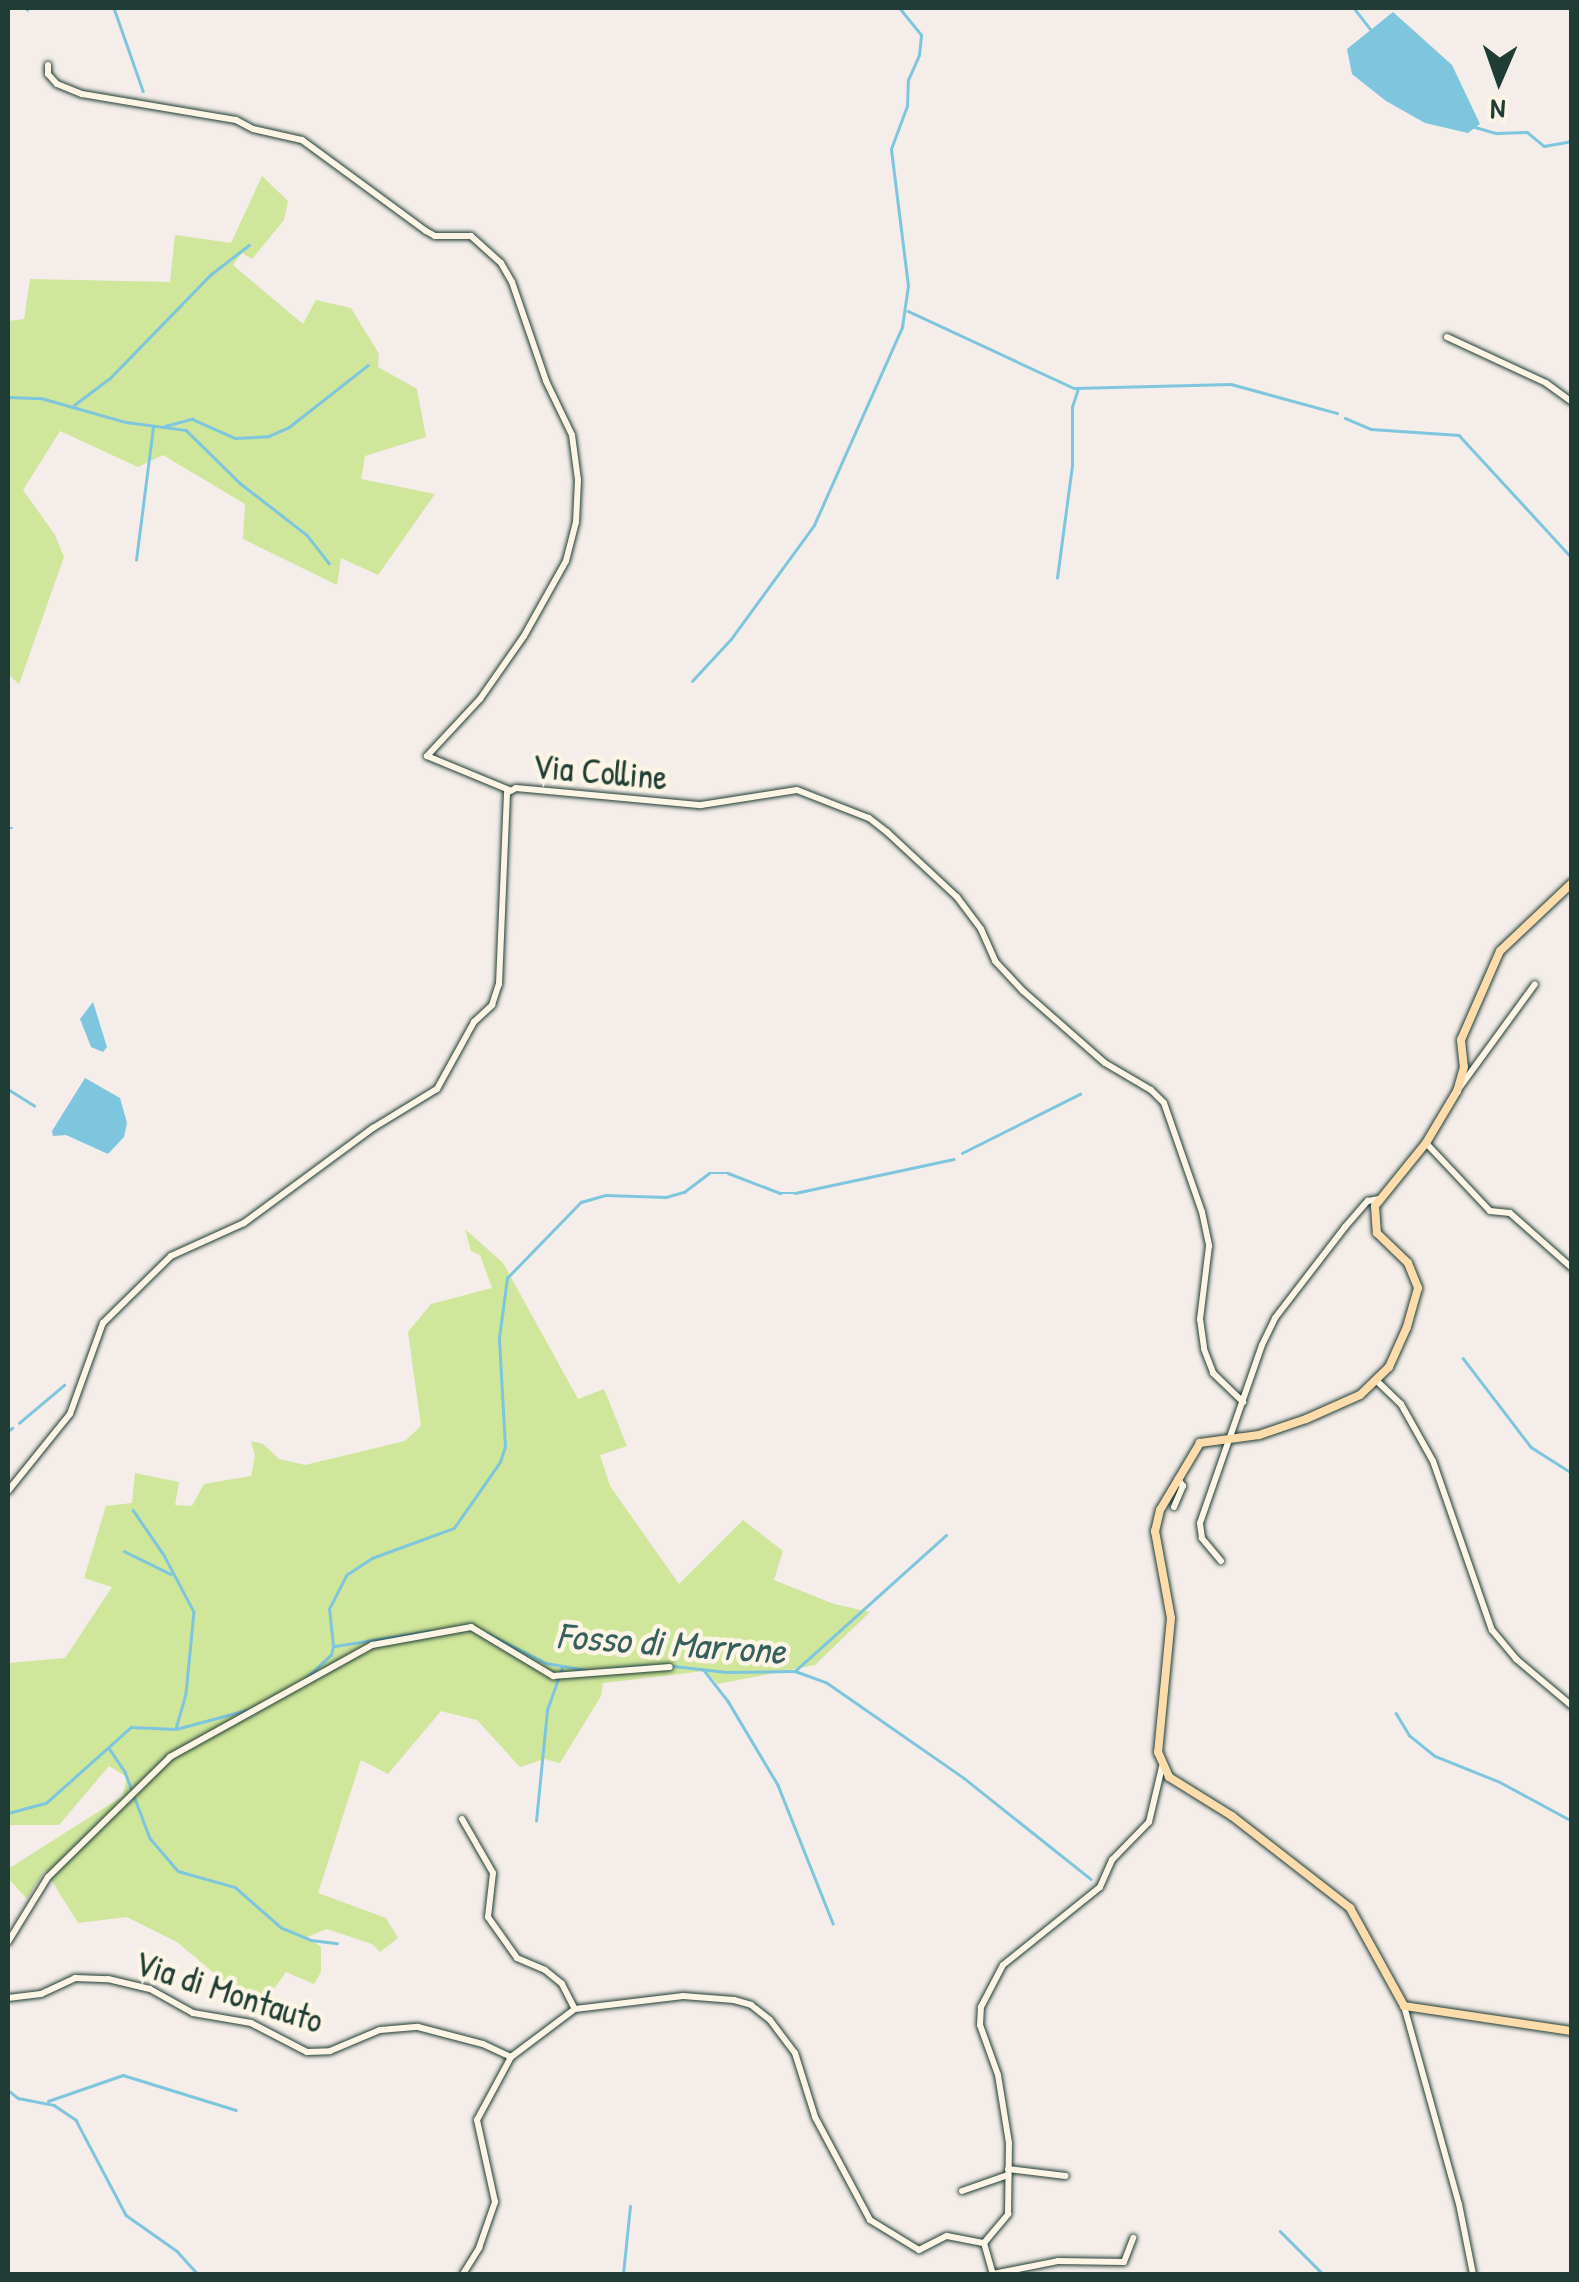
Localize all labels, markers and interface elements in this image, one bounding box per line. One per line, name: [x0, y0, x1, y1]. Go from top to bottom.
north arrow: [1449, 30, 1549, 130]
text: N: [1490, 91, 1506, 129]
street label: Via Colline: [531, 745, 669, 799]
water label: Fosso di Marrone: [555, 1612, 787, 1674]
street label: Via di Montauto: [130, 1942, 328, 2042]

